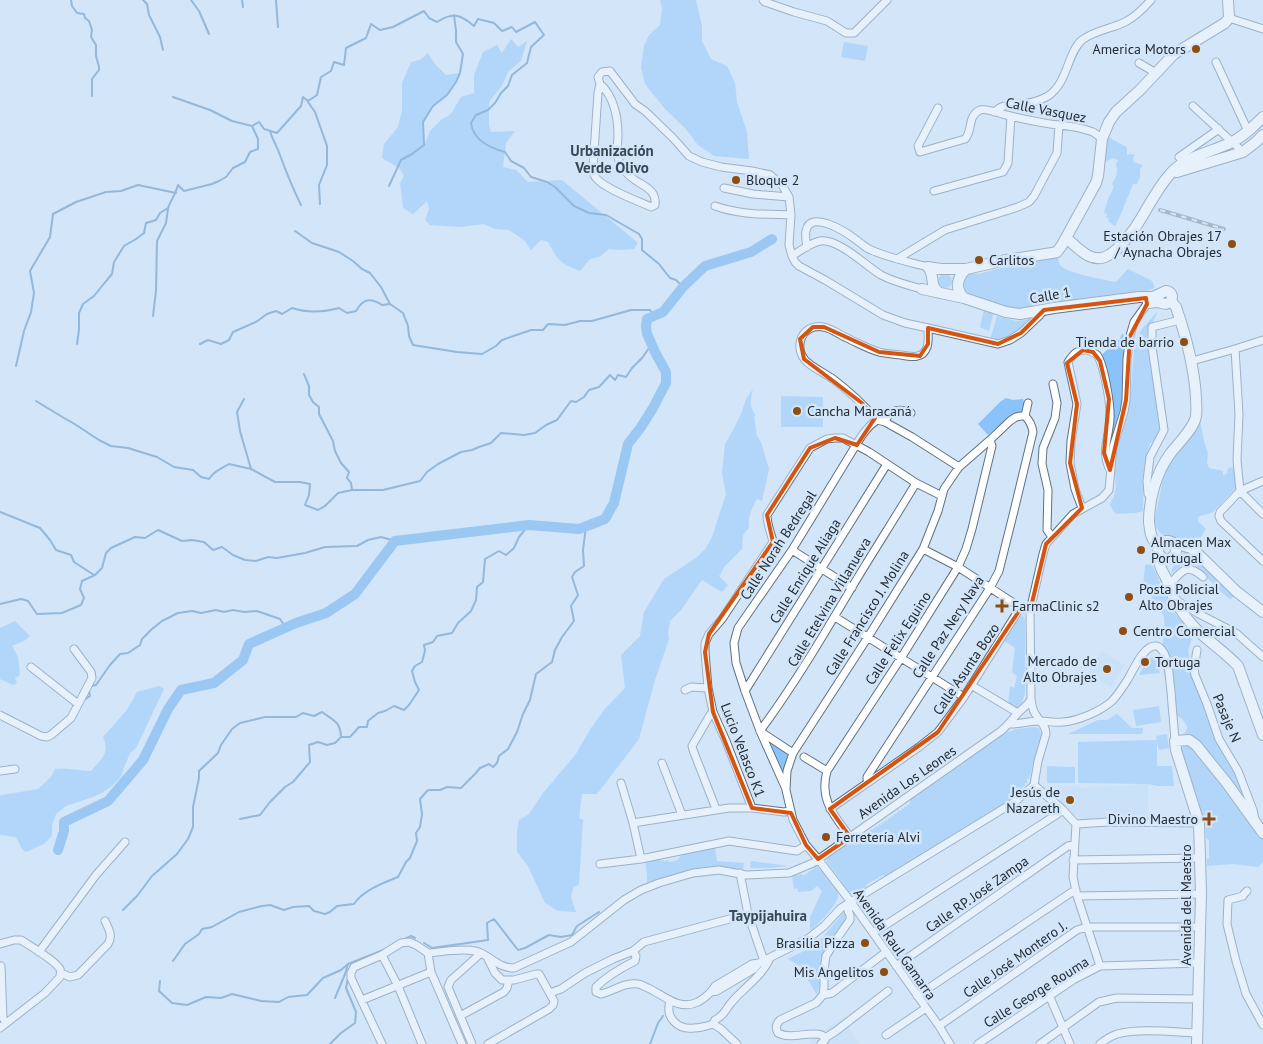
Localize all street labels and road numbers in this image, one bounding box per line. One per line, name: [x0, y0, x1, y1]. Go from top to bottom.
street label: Calle Vasquez: [1004, 93, 1088, 127]
street label: Calle 1: [1028, 283, 1072, 307]
street label: Calle Norah Bedregal: [736, 487, 820, 603]
street label: Calle Enrique Aliaga: [765, 515, 845, 627]
street label: Calle Etelvina Villanueva: [783, 534, 875, 670]
street label: Calle Francisco J. Molina: [821, 547, 913, 679]
street label: Calle Paz Nery Nava: [908, 572, 988, 682]
street label: Calle Felix Eguino: [861, 588, 935, 688]
street label: Calle Asunta Bozo: [929, 620, 1003, 718]
street label: Pasaje N: [1209, 691, 1245, 745]
street label: Lucio Velasco K1: [717, 700, 769, 800]
street label: Avenida Los Leones: [854, 741, 960, 823]
street label: Avenida del Maestro: [1177, 844, 1195, 966]
street label: Calle RP. José Zampa: [922, 852, 1032, 936]
street label: Avenida Raul Gamarra: [850, 885, 940, 1003]
street label: Calle José Montero J.: [959, 916, 1071, 1002]
street label: Calle George Rouma: [980, 952, 1092, 1032]

